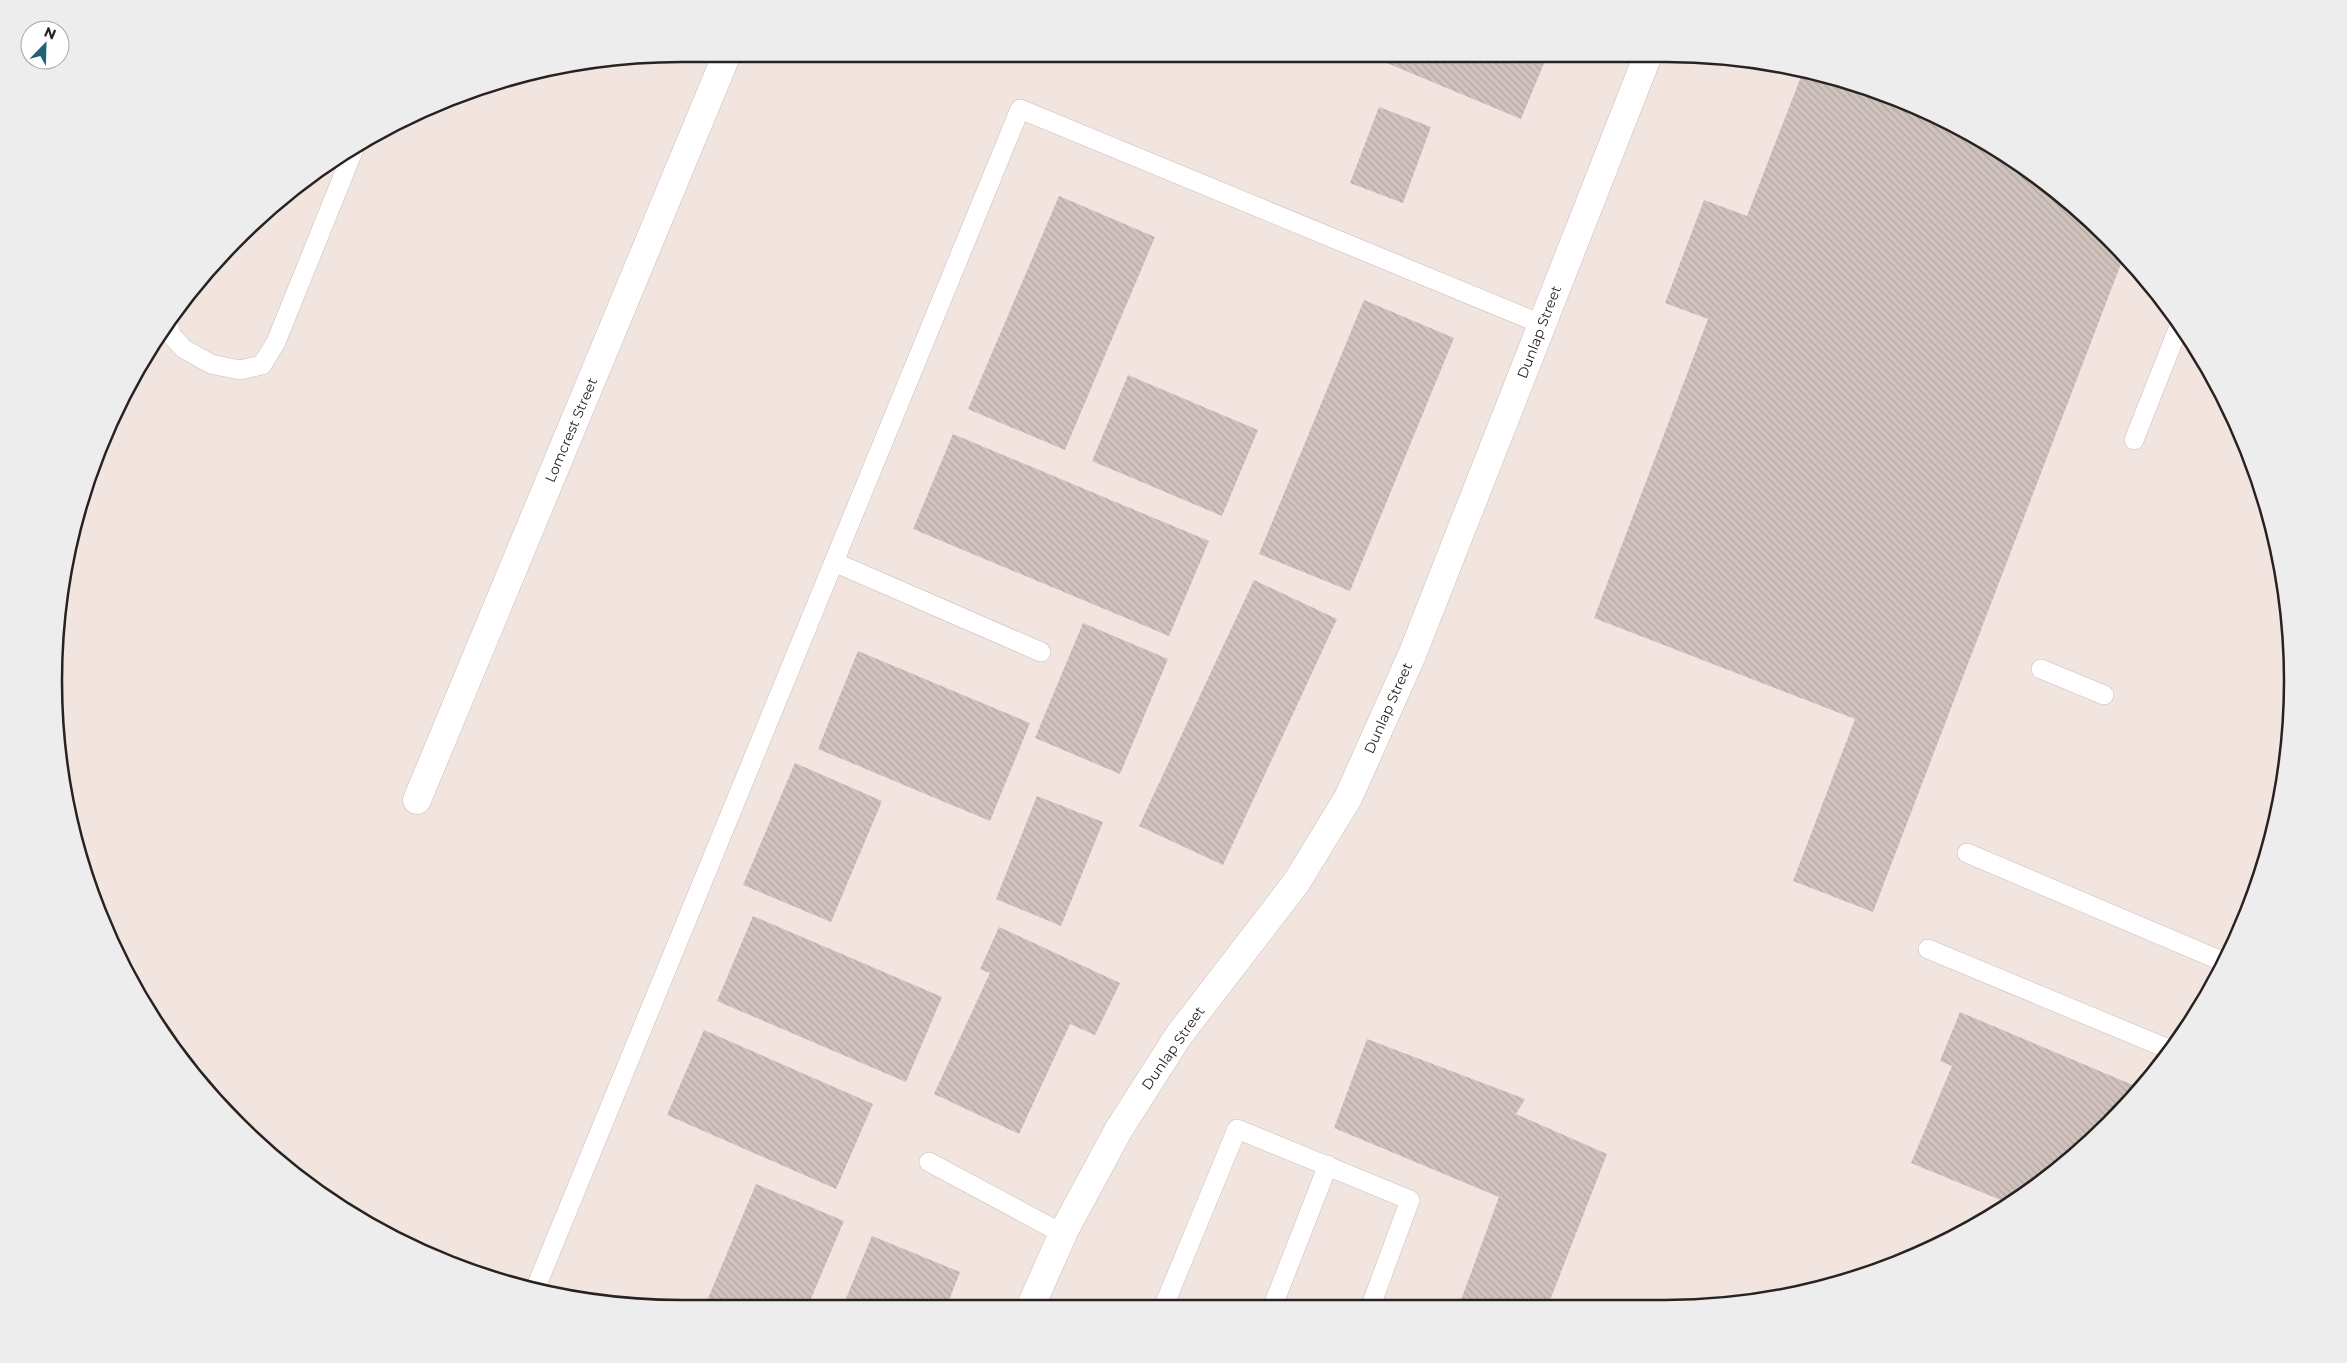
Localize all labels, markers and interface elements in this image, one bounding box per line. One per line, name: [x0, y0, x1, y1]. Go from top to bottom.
north arrow: [20, 20, 70, 70]
text: N: [41, 23, 59, 44]
street label: Dunlap Street: [1513, 283, 1565, 381]
street label: Lomcrest Street: [541, 375, 601, 485]
street label: Dunlap Street: [1360, 659, 1416, 756]
street label: Dunlap Street: [1138, 1002, 1209, 1093]

